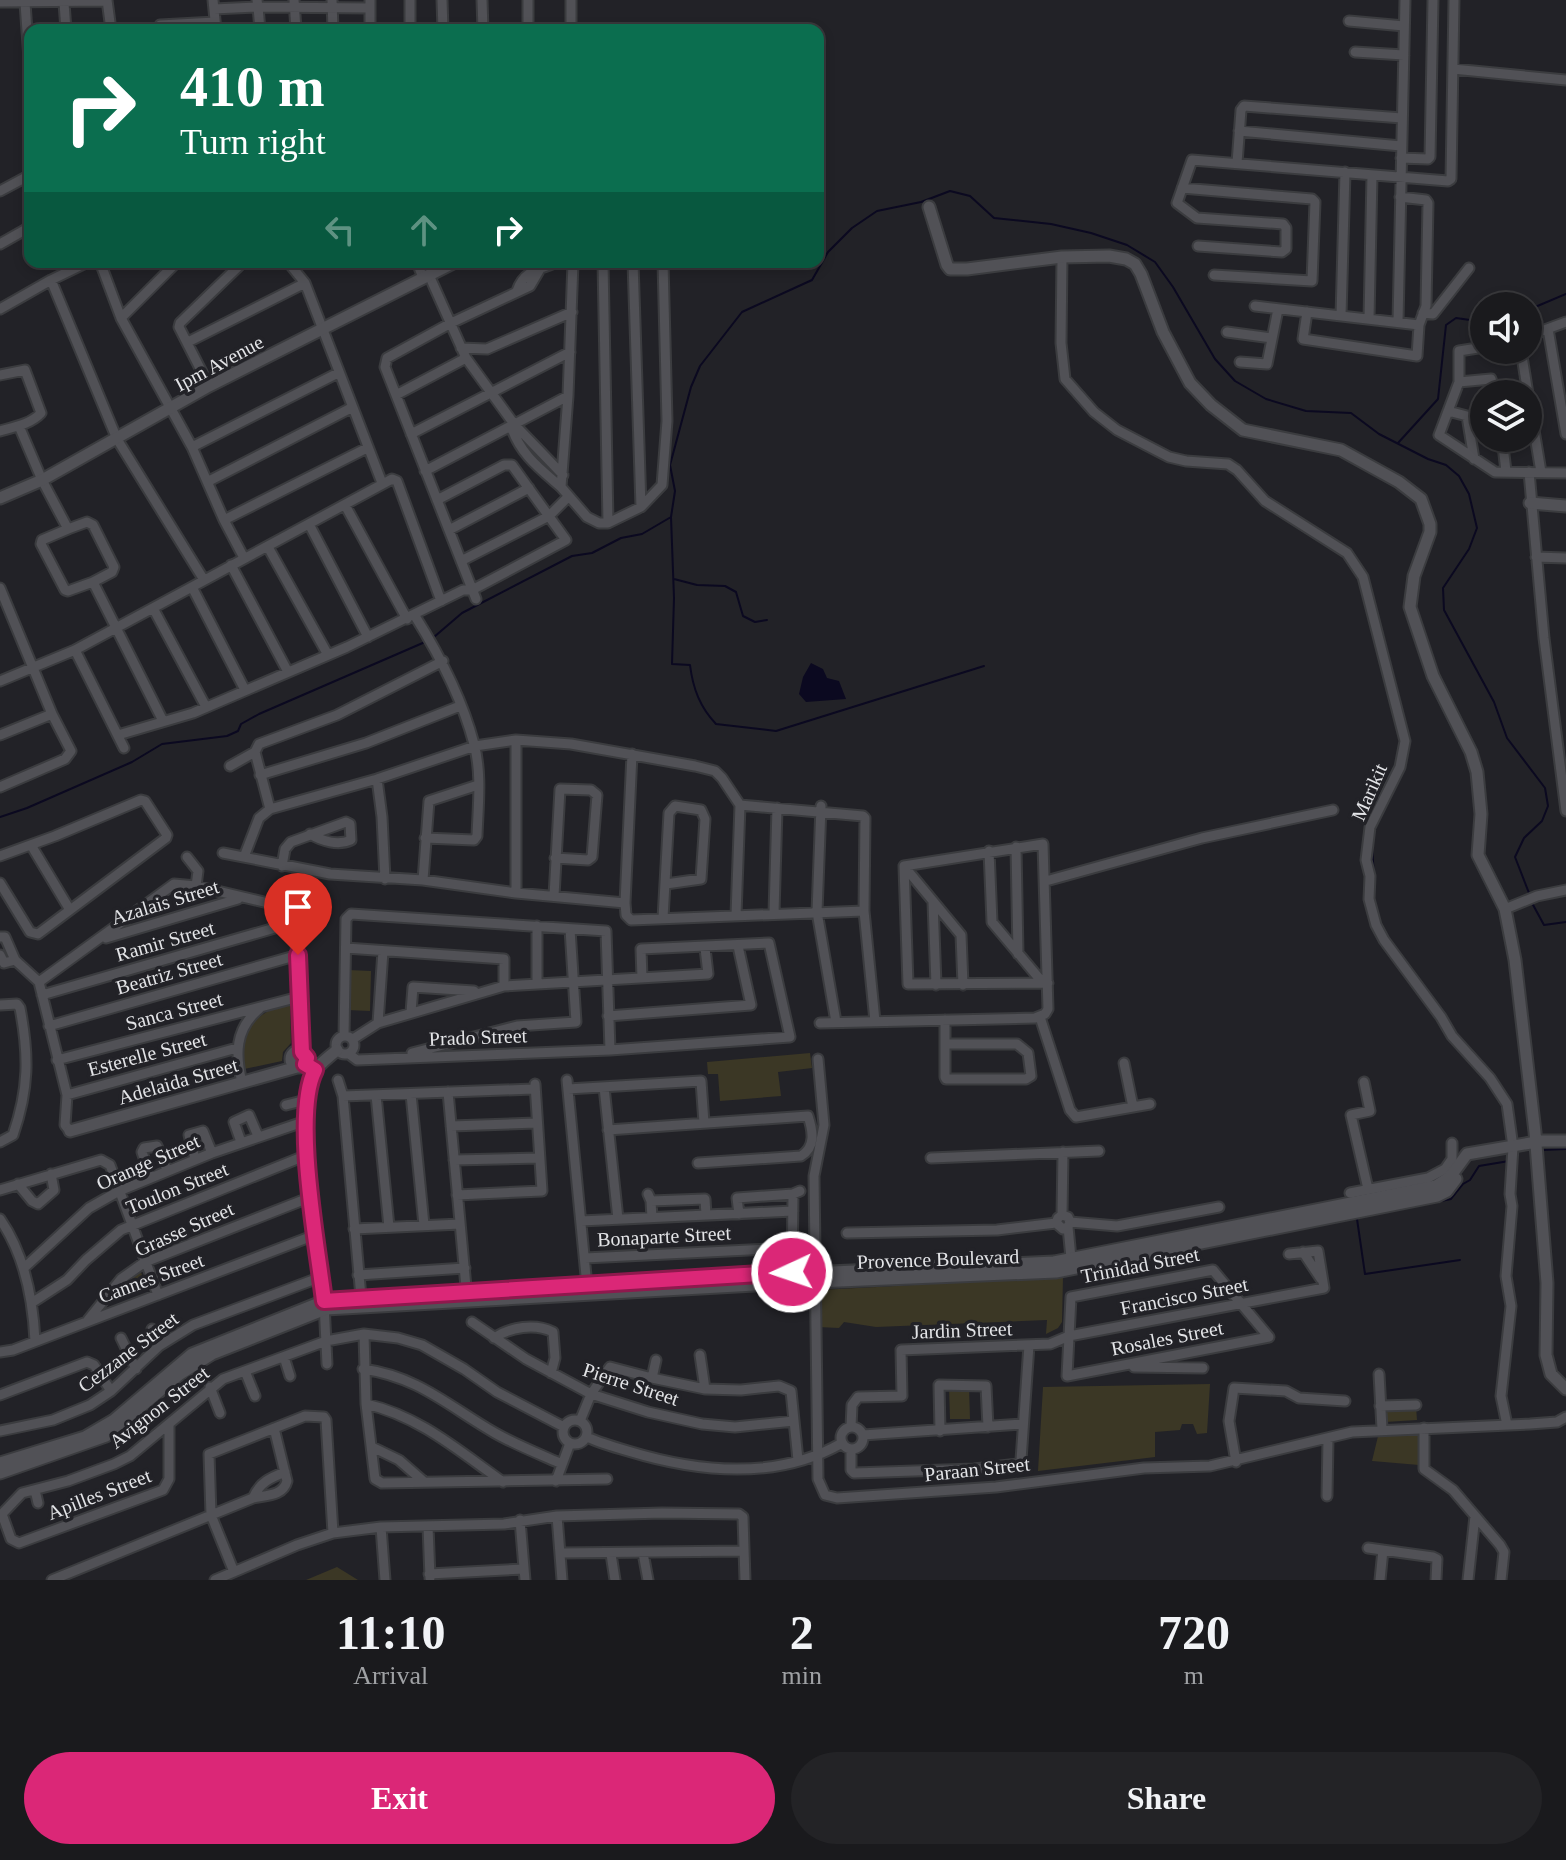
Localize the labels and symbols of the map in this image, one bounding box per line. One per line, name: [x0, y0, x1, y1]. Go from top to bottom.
street label: Ipm Avenue: [171, 331, 267, 396]
street label: Marikit: [1347, 760, 1391, 824]
pin: [264, 873, 332, 955]
street label: Azalais Street: [108, 875, 222, 929]
street label: Ramir Street: [113, 916, 217, 966]
street label: Beatriz Street: [113, 947, 225, 999]
street label: Sanca Street: [123, 987, 225, 1034]
street label: Prado Street: [428, 1024, 528, 1050]
street label: Esterelle Street: [85, 1028, 209, 1080]
street label: Adelaida Street: [115, 1053, 241, 1109]
street label: Orange Street: [93, 1129, 204, 1195]
street label: Toulon Street: [123, 1157, 232, 1218]
street label: Grasse Street: [131, 1197, 237, 1261]
street label: Bonaparte Street: [597, 1221, 732, 1251]
position arrow: [750, 1230, 834, 1314]
street label: Trinidad Street: [1079, 1243, 1201, 1287]
street label: Provence Boulevard: [856, 1245, 1020, 1273]
street label: Cannes Street: [95, 1249, 207, 1307]
street label: Francisco Street: [1118, 1273, 1250, 1319]
street label: Cezzane Street: [74, 1307, 183, 1397]
street label: Rosales Street: [1109, 1316, 1225, 1360]
street label: Jardin Street: [911, 1317, 1013, 1343]
street label: Pierre Street: [580, 1358, 682, 1410]
street label: Avignon Street: [105, 1361, 214, 1453]
street label: Paraan Street: [923, 1452, 1031, 1485]
street label: Apilles Street: [44, 1464, 155, 1525]

